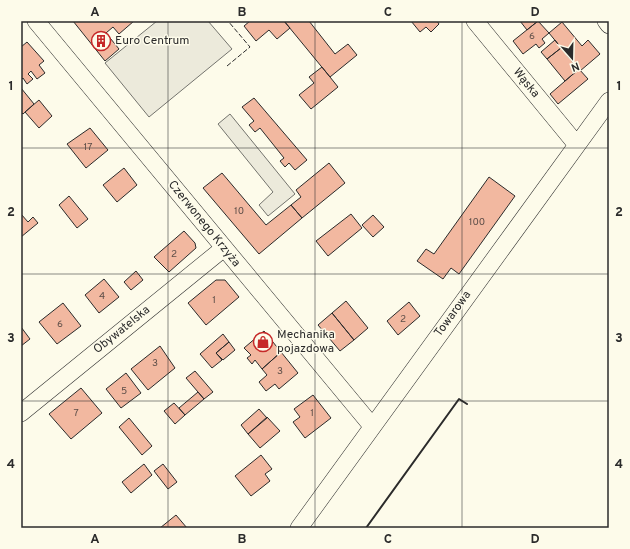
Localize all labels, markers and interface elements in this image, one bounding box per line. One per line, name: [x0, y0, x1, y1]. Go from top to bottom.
text: A: [90, 5, 100, 21]
text: B: [238, 5, 247, 21]
text: C: [384, 5, 392, 21]
text: D: [530, 5, 540, 21]
building icon: Euro Centrum: [90, 30, 112, 52]
house number: 6: [529, 30, 535, 43]
place label: Euro Centrum: [115, 33, 190, 49]
north arrow: [552, 38, 592, 78]
text: N: [569, 59, 581, 74]
street label: Wąska: [509, 65, 543, 101]
text: 1: [8, 79, 14, 95]
text: 1: [616, 79, 622, 95]
house number: 17: [84, 141, 92, 154]
street label: Czerwonego Krzyża: [164, 177, 244, 271]
text: 2: [7, 205, 15, 221]
house number: 10: [234, 205, 244, 218]
text: 2: [615, 205, 623, 221]
house number: 100: [469, 216, 485, 229]
house number: 2: [171, 248, 177, 261]
street label: Towarowa: [431, 288, 475, 340]
house number: 4: [99, 290, 105, 303]
house number: 1: [212, 294, 216, 307]
street label: Obywatelska: [90, 302, 154, 358]
house number: 2: [400, 313, 406, 326]
house number: 6: [57, 318, 63, 331]
place label: Mechanika pojazdowa: [277, 327, 335, 357]
text: 3: [7, 331, 15, 347]
shop icon: Mechanika pojazdowa: [252, 331, 274, 353]
text: 3: [615, 331, 623, 347]
house number: 3: [152, 357, 158, 370]
house number: 3: [277, 365, 283, 378]
house number: 5: [121, 385, 127, 398]
house number: 7: [73, 407, 79, 420]
house number: 1: [310, 407, 314, 420]
text: 4: [7, 457, 15, 473]
text: 4: [615, 457, 623, 473]
text: A: [90, 532, 100, 548]
text: B: [238, 532, 247, 548]
text: C: [384, 532, 392, 548]
text: D: [530, 532, 540, 548]

